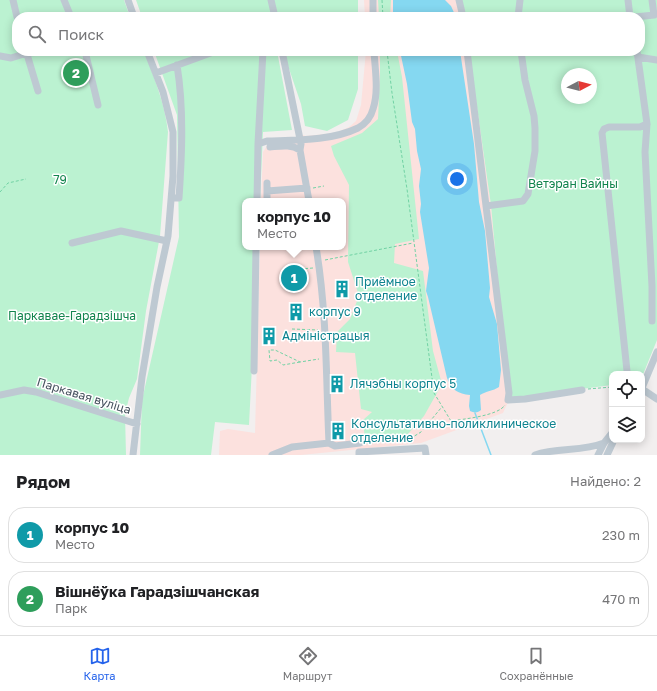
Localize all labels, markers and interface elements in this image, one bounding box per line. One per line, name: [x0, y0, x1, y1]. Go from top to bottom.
search box: [12, 12, 645, 56]
icon: search: [26, 23, 48, 45]
text: Поиск: [58, 25, 104, 43]
pin: 2: [63, 58, 89, 88]
north arrow: [561, 68, 597, 104]
your location: [447, 169, 467, 189]
park label: 79: [53, 172, 67, 187]
park label: Ветэран Вайны: [528, 176, 618, 191]
popup: [242, 198, 346, 250]
text: корпус 10: [257, 207, 331, 225]
text: Место: [257, 225, 297, 241]
pin: 1: [281, 263, 307, 293]
place label: Приёмное отделение: [355, 274, 417, 303]
building icon: Приёмное отделение: [332, 279, 352, 299]
building icon: корпус 9: [286, 302, 306, 322]
place label: корпус 9: [309, 304, 361, 319]
park label: Паркавае-Гарадзішча: [8, 308, 136, 323]
building icon: Адміністрацыя: [259, 326, 279, 346]
place label: Адміністрацыя: [282, 328, 370, 343]
map controls: [609, 371, 645, 443]
button: locate: [609, 371, 645, 407]
street label: Паркавая вуліца: [35, 374, 133, 417]
building icon: Лячэбны корпус 5: [327, 374, 347, 394]
place label: Лячэбны корпус 5: [350, 376, 456, 391]
button: layers: [609, 407, 645, 443]
place label: Консультативно-поликлиническое отделение: [351, 416, 556, 445]
building icon: Консультативно-поликлиническое отделение: [328, 421, 348, 441]
text: Рядом: [16, 471, 70, 492]
text: Найдено: 2: [570, 473, 641, 489]
text: корпус 10: [55, 518, 129, 536]
text: 1: [27, 527, 33, 543]
text: 230 m: [602, 527, 640, 543]
text: Место: [55, 536, 95, 552]
text: Вішнёўка Гарадзішчанская: [55, 582, 259, 600]
text: 2: [26, 591, 34, 607]
text: 470 m: [602, 591, 640, 607]
text: Парк: [55, 600, 88, 616]
tab: Карта: [84, 645, 115, 682]
tab: Маршрут: [283, 645, 332, 682]
tab: Сохранённые: [500, 645, 573, 682]

